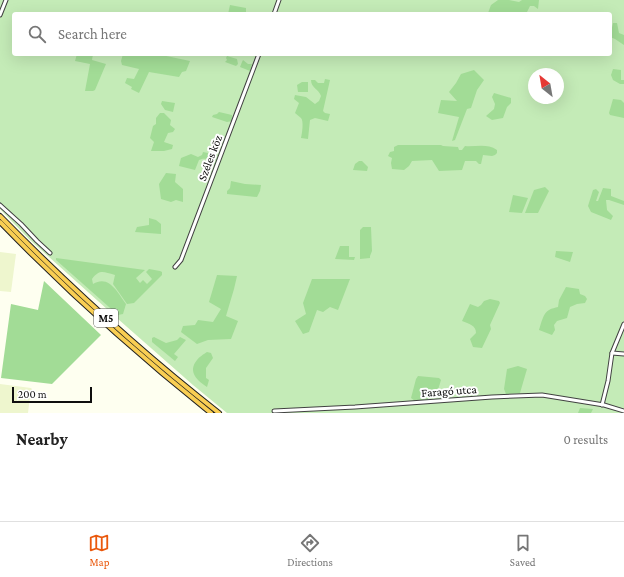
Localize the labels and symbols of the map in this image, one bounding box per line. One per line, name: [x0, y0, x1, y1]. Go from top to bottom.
north arrow: [528, 68, 564, 104]
street label: Széles köz: [195, 133, 225, 183]
road number: M5: [94, 309, 118, 327]
street label: Faragó utca: [421, 382, 478, 400]
scale bar: [12, 385, 92, 404]

